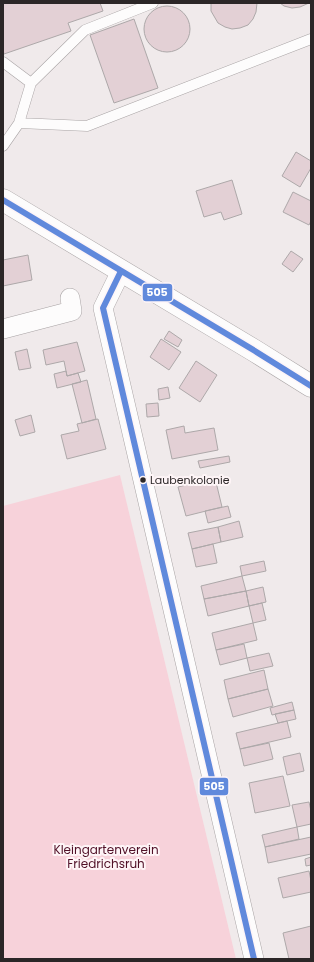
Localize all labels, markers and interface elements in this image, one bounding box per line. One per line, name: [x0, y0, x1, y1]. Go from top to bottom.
line badge: 505: [142, 283, 173, 302]
text: 505: [146, 284, 168, 300]
place label: Laubenkolonie: [150, 472, 230, 488]
marker: Laubenkolonie: [138, 475, 148, 485]
line badge: 505: [199, 777, 229, 796]
text: 505: [203, 778, 225, 794]
park label: Kleingartenverein Friedrichsruh: [53, 841, 159, 872]

